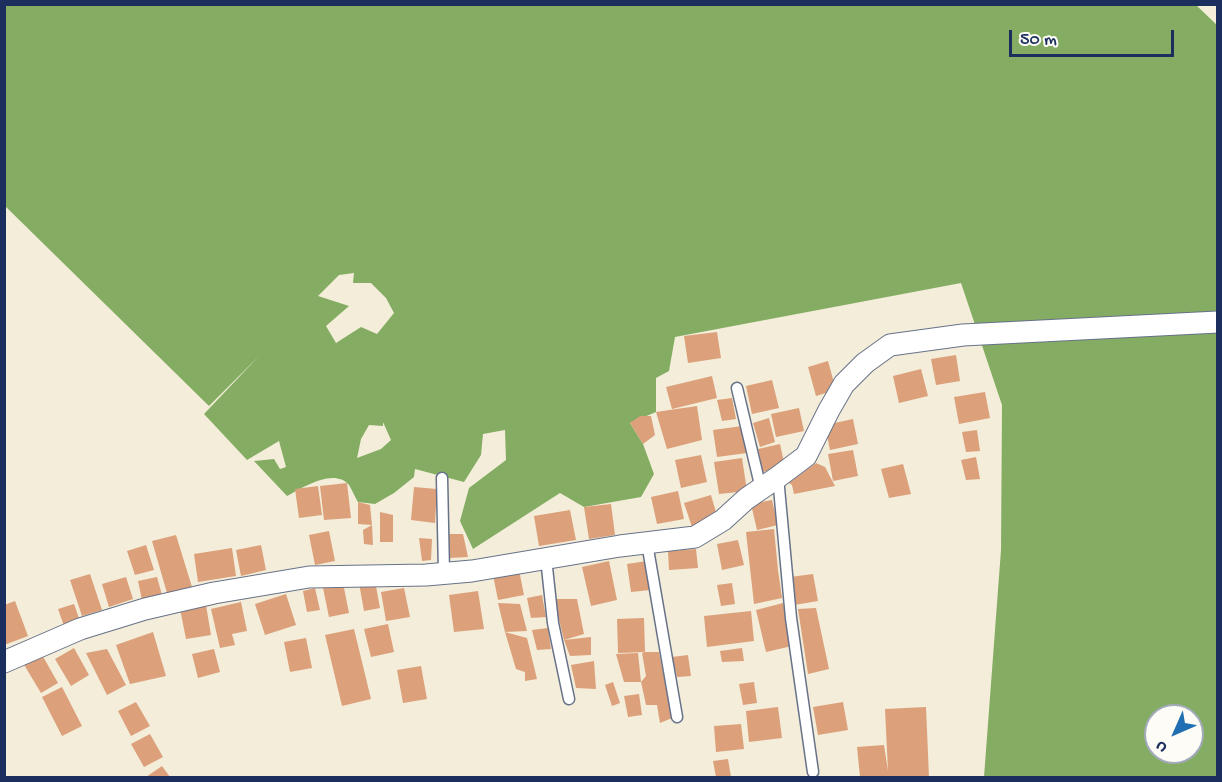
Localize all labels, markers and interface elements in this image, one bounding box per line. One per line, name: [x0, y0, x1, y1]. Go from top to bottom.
scale bar: [1012, 18, 1177, 56]
text: 50 m: [1020, 30, 1057, 51]
north arrow: [1144, 704, 1204, 764]
text: U: [1152, 736, 1172, 756]

